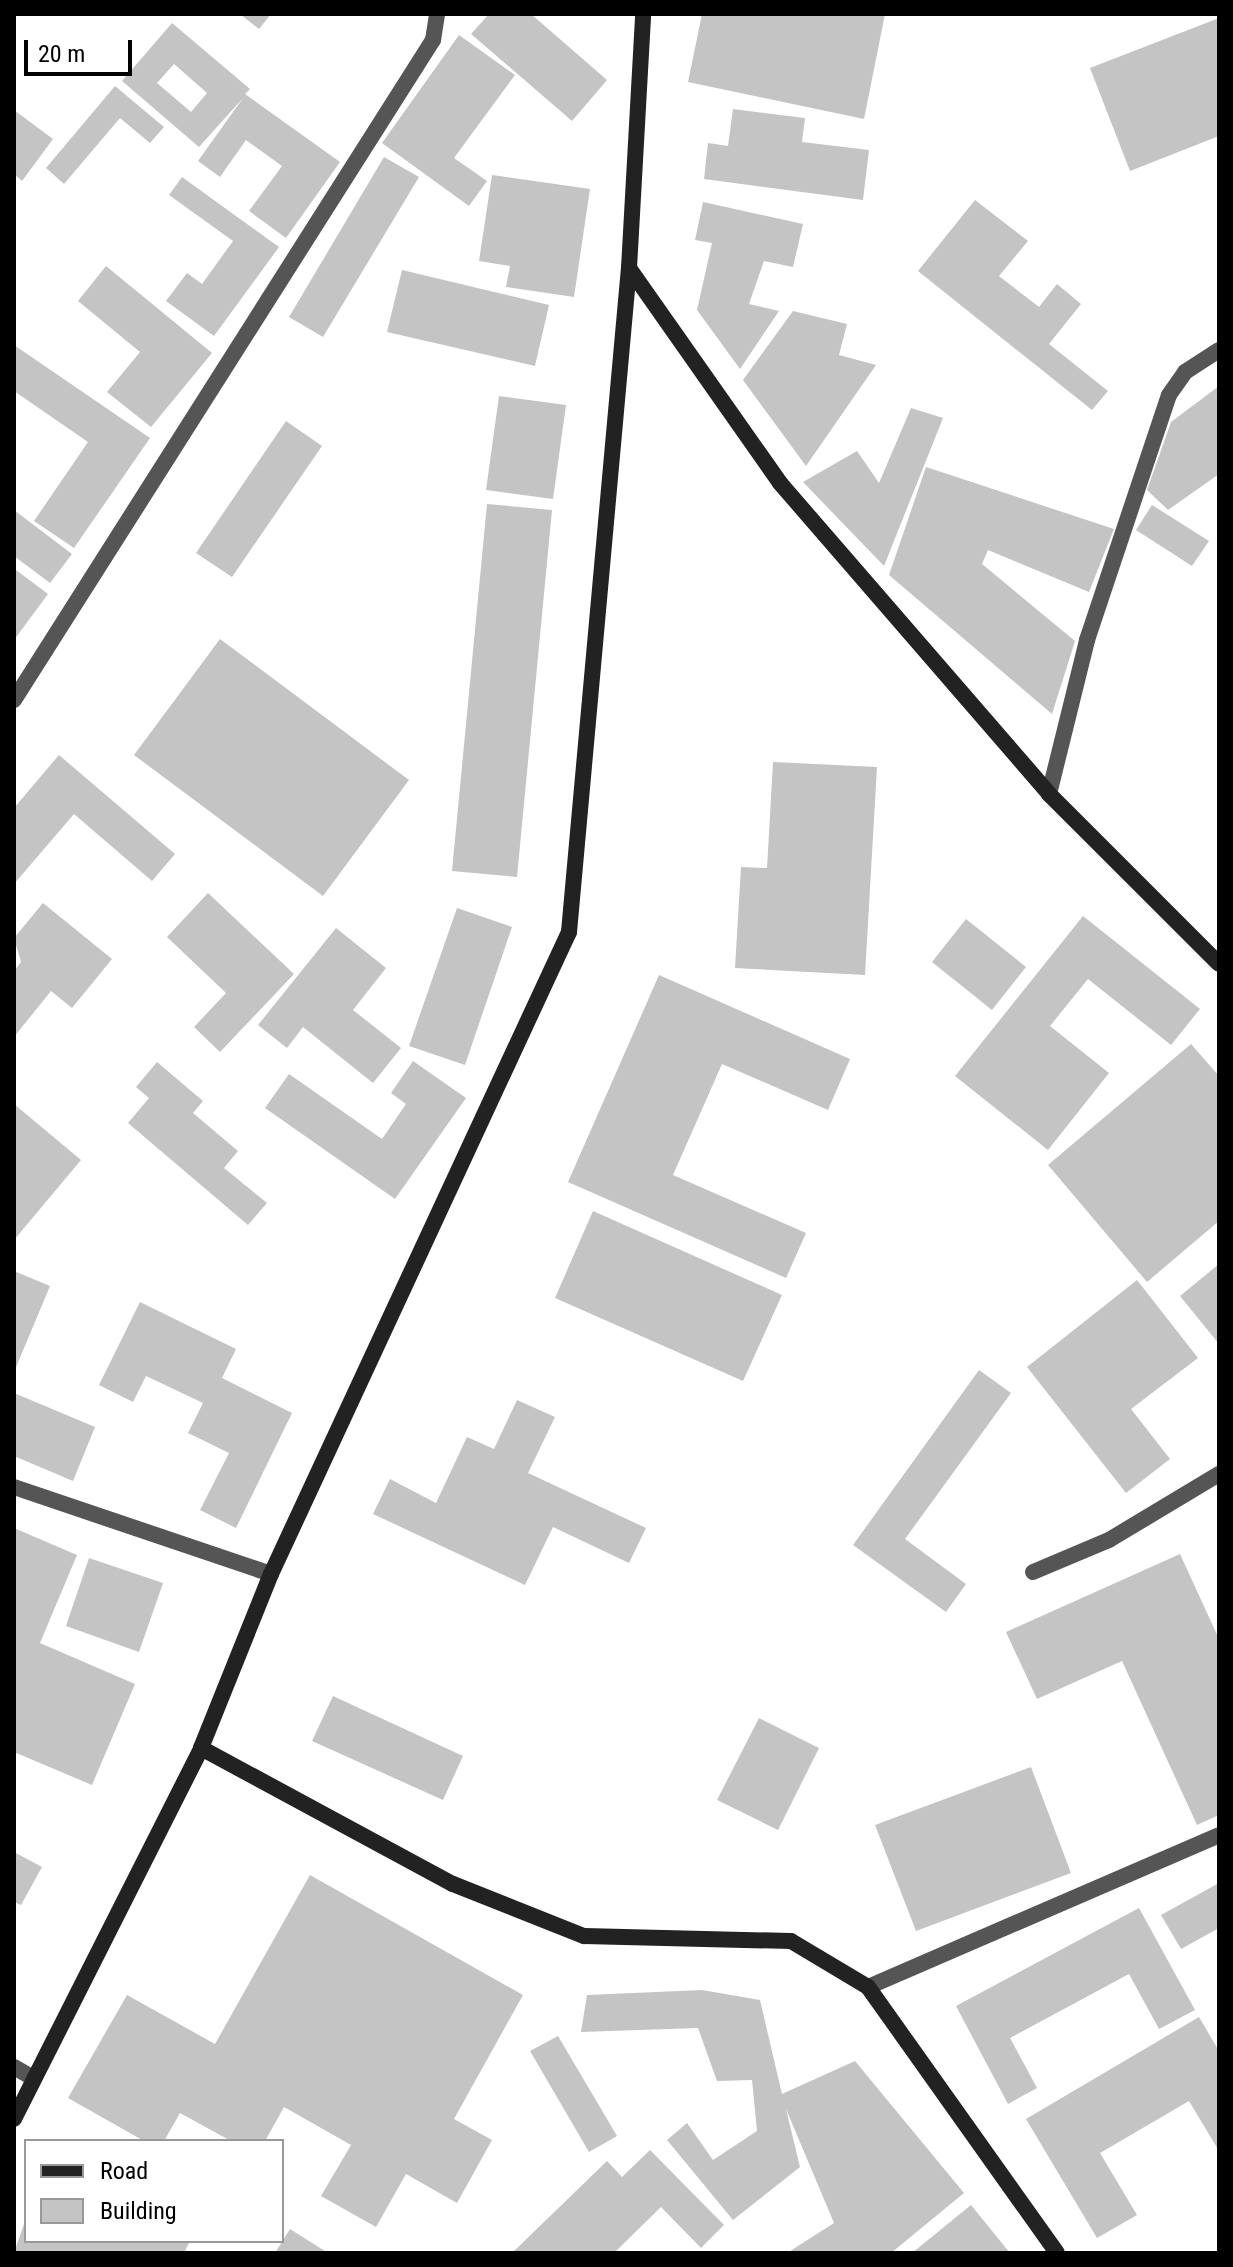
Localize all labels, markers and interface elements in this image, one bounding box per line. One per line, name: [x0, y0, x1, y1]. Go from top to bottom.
scale bar: [28, 24, 136, 74]
text: 20 m: [38, 40, 85, 68]
legend: [24, 2139, 284, 2243]
text: Road: [100, 2157, 148, 2185]
text: Building: [100, 2197, 177, 2225]

